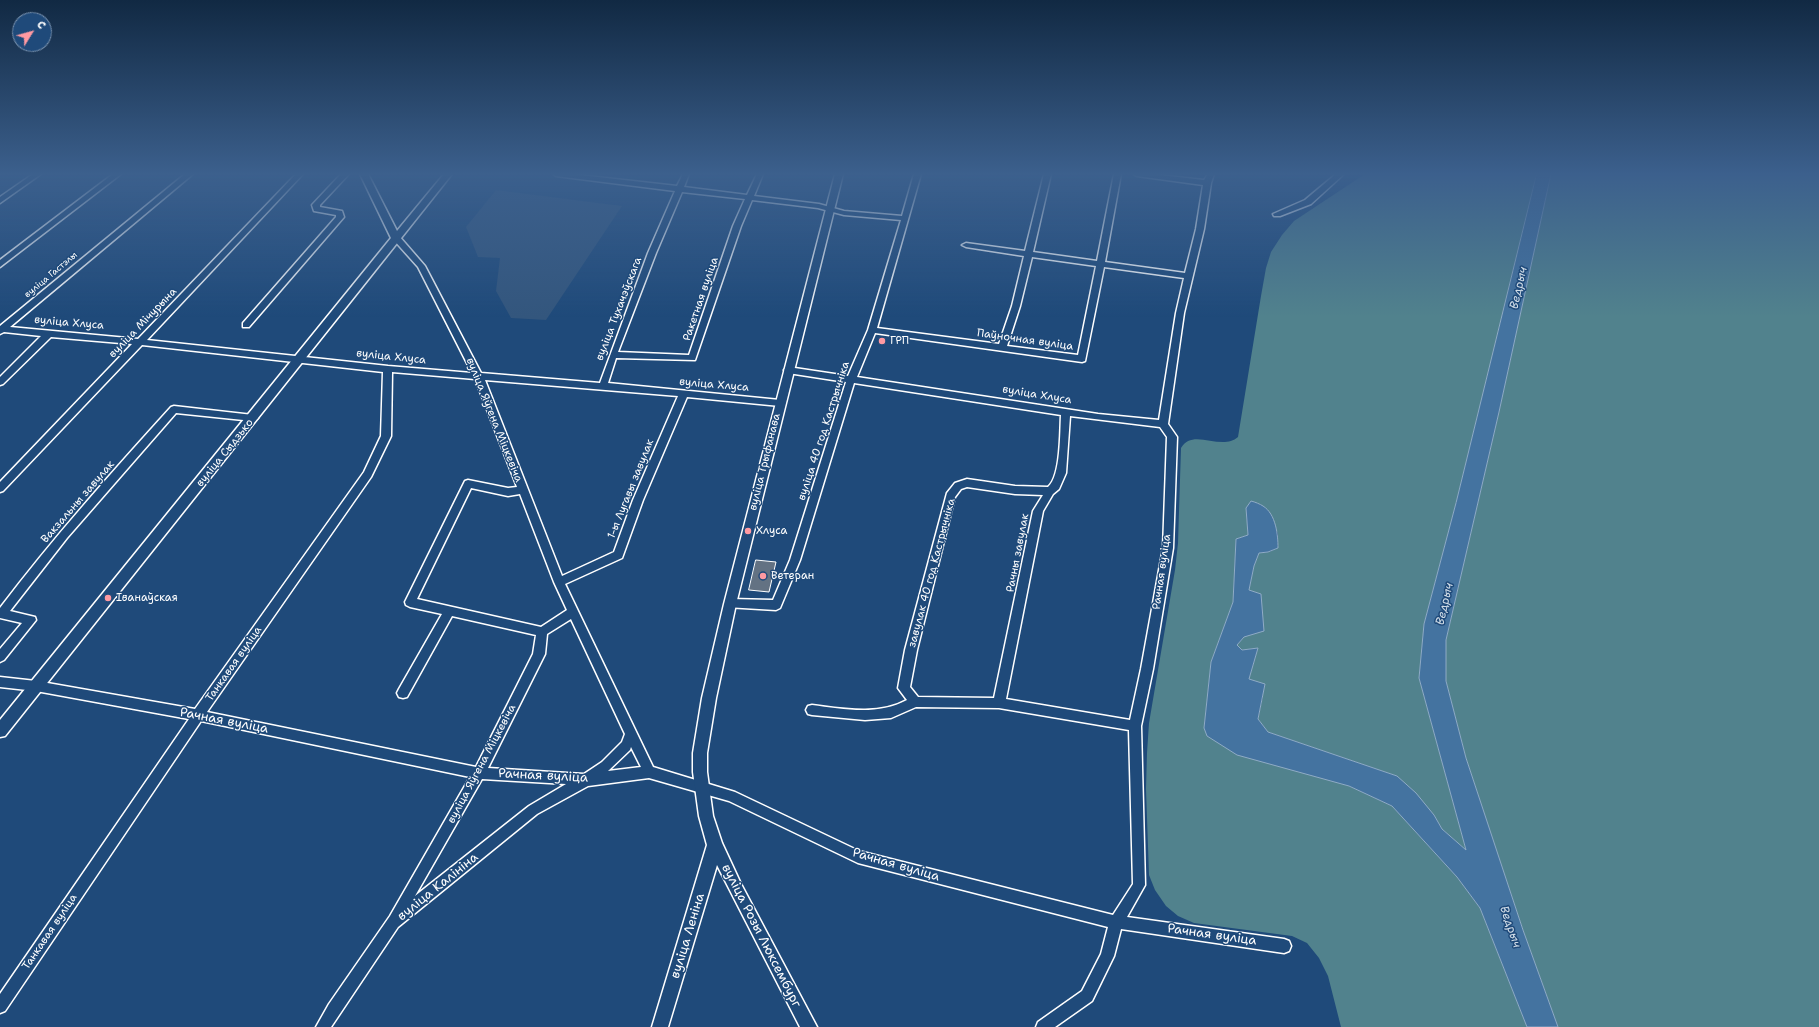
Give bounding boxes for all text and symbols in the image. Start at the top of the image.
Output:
north arrow [12,12,52,52]
text: С [33,18,49,32]
street label: вуліца Гастэлы [22,250,80,300]
street label: вуліца Тухачэўскага [593,255,645,363]
street label: Ракетная вуліца [680,255,722,343]
water label: Ведрыч [1507,265,1531,311]
street label: вуліца Мічурына [106,285,180,361]
street label: вуліца Хлуса [34,313,104,333]
street label: Паўночная вуліца [976,327,1074,353]
place label: ГРП [890,334,909,348]
marker: ГРП [877,336,887,346]
street label: вуліца Хлуса [355,347,427,367]
street label: вуліца Яўгена Міцкевіча [463,356,525,484]
street label: вуліца 40 год Кастрычніка [795,360,853,502]
street label: вуліца Хлуса [679,375,749,395]
street label: вуліца Хлуса [1001,383,1073,407]
street label: вуліца Трыфанава [747,412,783,512]
street label: вуліца Сыдзько [194,416,256,490]
street label: 1-ы Лугавы завулак [605,437,657,541]
street label: Вакзальны завулак [39,458,117,546]
street label: завулак 40 год Кастрычніка [906,497,958,649]
street label: Рачны завулак [1004,513,1032,593]
place label: Хлуса [756,524,787,538]
marker: Хлуса [743,526,753,536]
street label: Рачная вуліца [1150,533,1174,611]
place label: Ветеран [771,569,814,583]
marker: Ветеран [758,571,768,581]
water label: Ведрыч [1433,581,1457,627]
place label: Іванаўская [116,591,178,605]
marker: Іванаўская [103,593,113,603]
street label: Танкавая вуліца [203,624,265,704]
street label: вуліца Яўгена Міцкевіча [445,702,519,826]
street label: Рачная вуліца [178,705,270,737]
street label: Рачная вуліца [498,766,588,786]
street label: Рачная вуліца [851,845,941,885]
street label: вуліца Калініна [395,850,481,924]
street label: вуліца Розы Люксембург [718,862,804,1010]
street label: Танкавая вуліца [20,892,80,972]
street label: вуліца Леніна [668,892,708,980]
water label: Ведрыч [1496,904,1524,950]
street label: Рачная вуліца [1166,921,1258,949]

